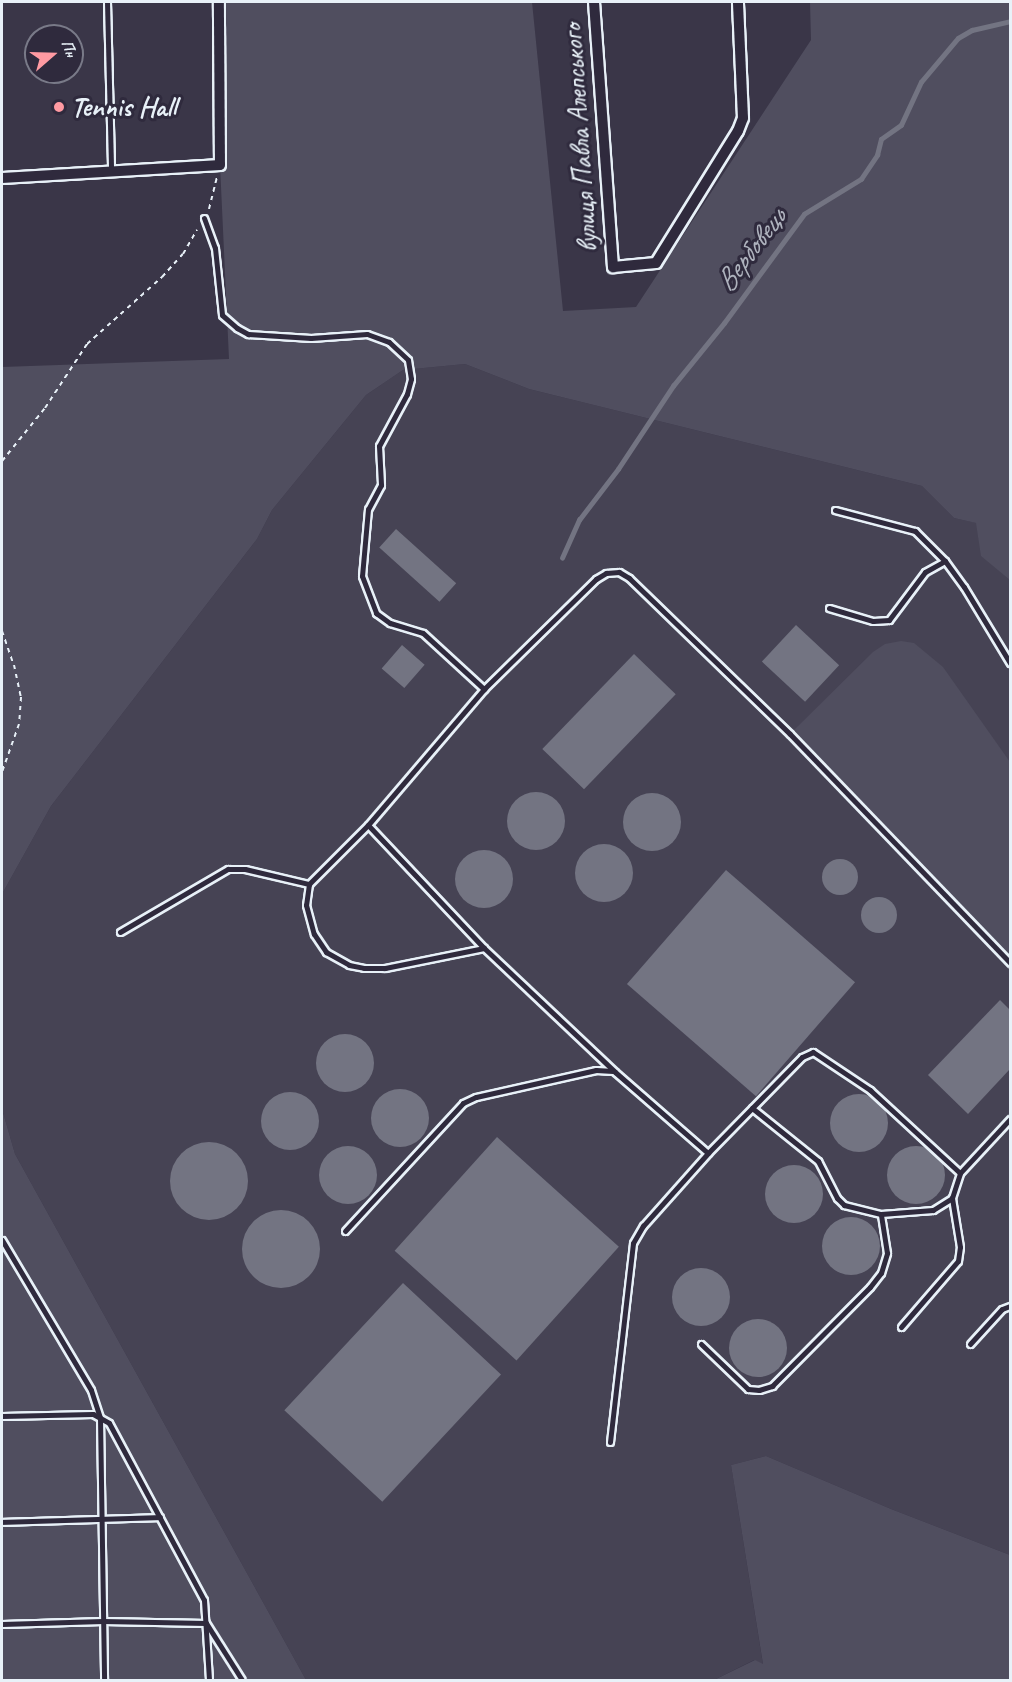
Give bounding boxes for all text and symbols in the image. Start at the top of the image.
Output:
street label: вулиця Павла Алепського [555,21,605,255]
north arrow [24,24,84,84]
text: Пн [57,37,81,60]
place label: Tennis Hall [71,90,177,124]
marker: Tennis Hall [52,100,66,114]
water label: Вербовець [707,201,793,299]

